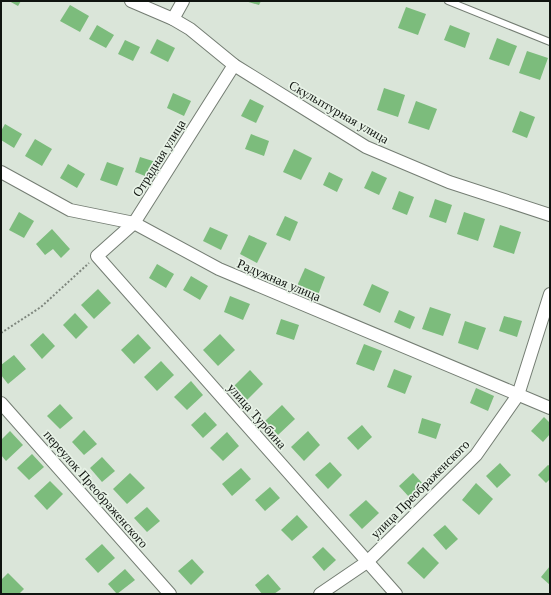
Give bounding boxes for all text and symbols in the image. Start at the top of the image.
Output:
street label: Скульптурная улица [286,77,392,147]
street label: Отрадная улица [129,116,189,199]
street label: Радужная улица [235,256,323,304]
street label: улица Турбина [224,380,290,452]
street label: переулок Преображенского [41,427,151,551]
street label: улица Преображенского [368,437,472,541]

